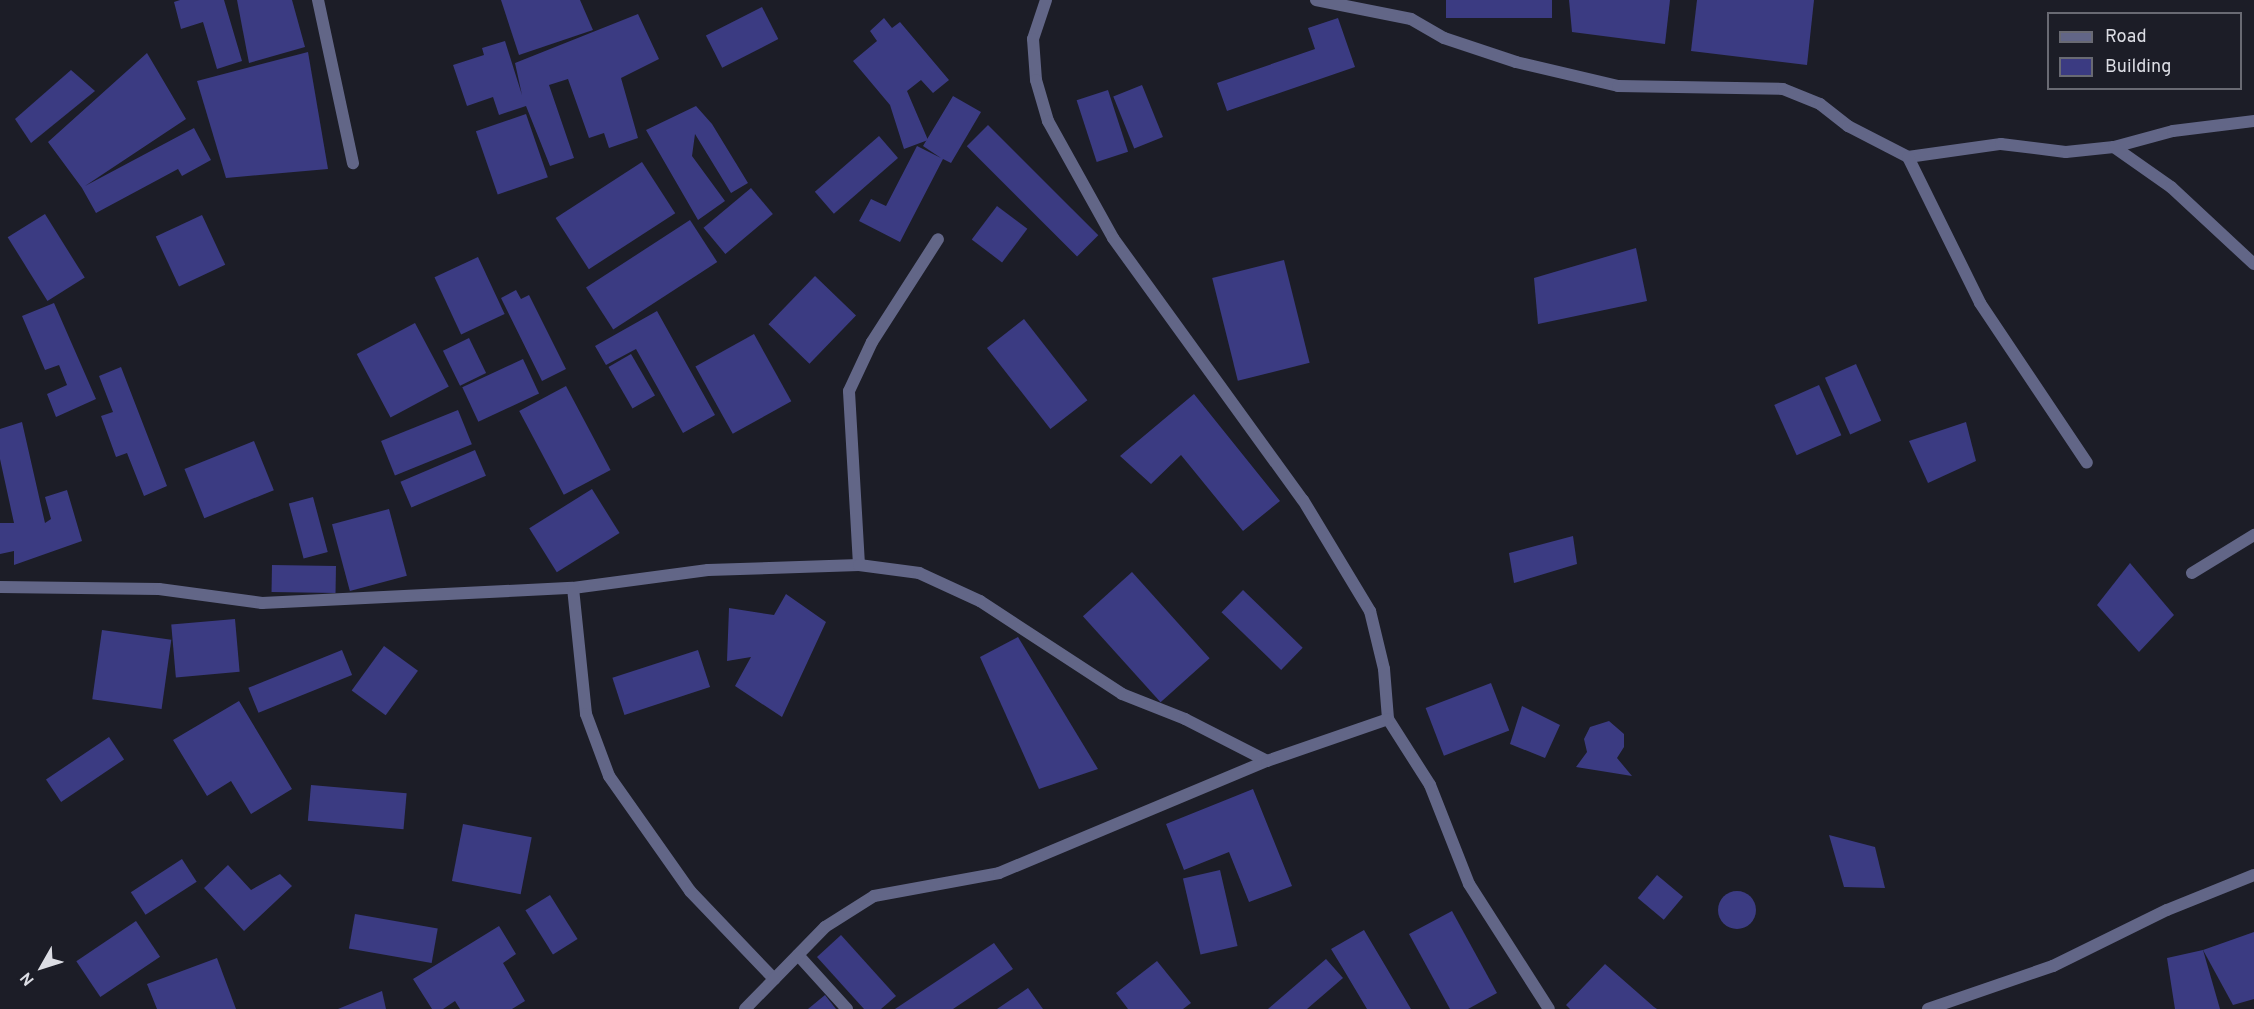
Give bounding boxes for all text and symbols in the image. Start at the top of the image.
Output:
legend [2047,12,2242,90]
text: Road [2105,26,2147,49]
text: Building [2105,56,2171,79]
north arrow [12,937,72,997]
text: N [17,968,39,989]

